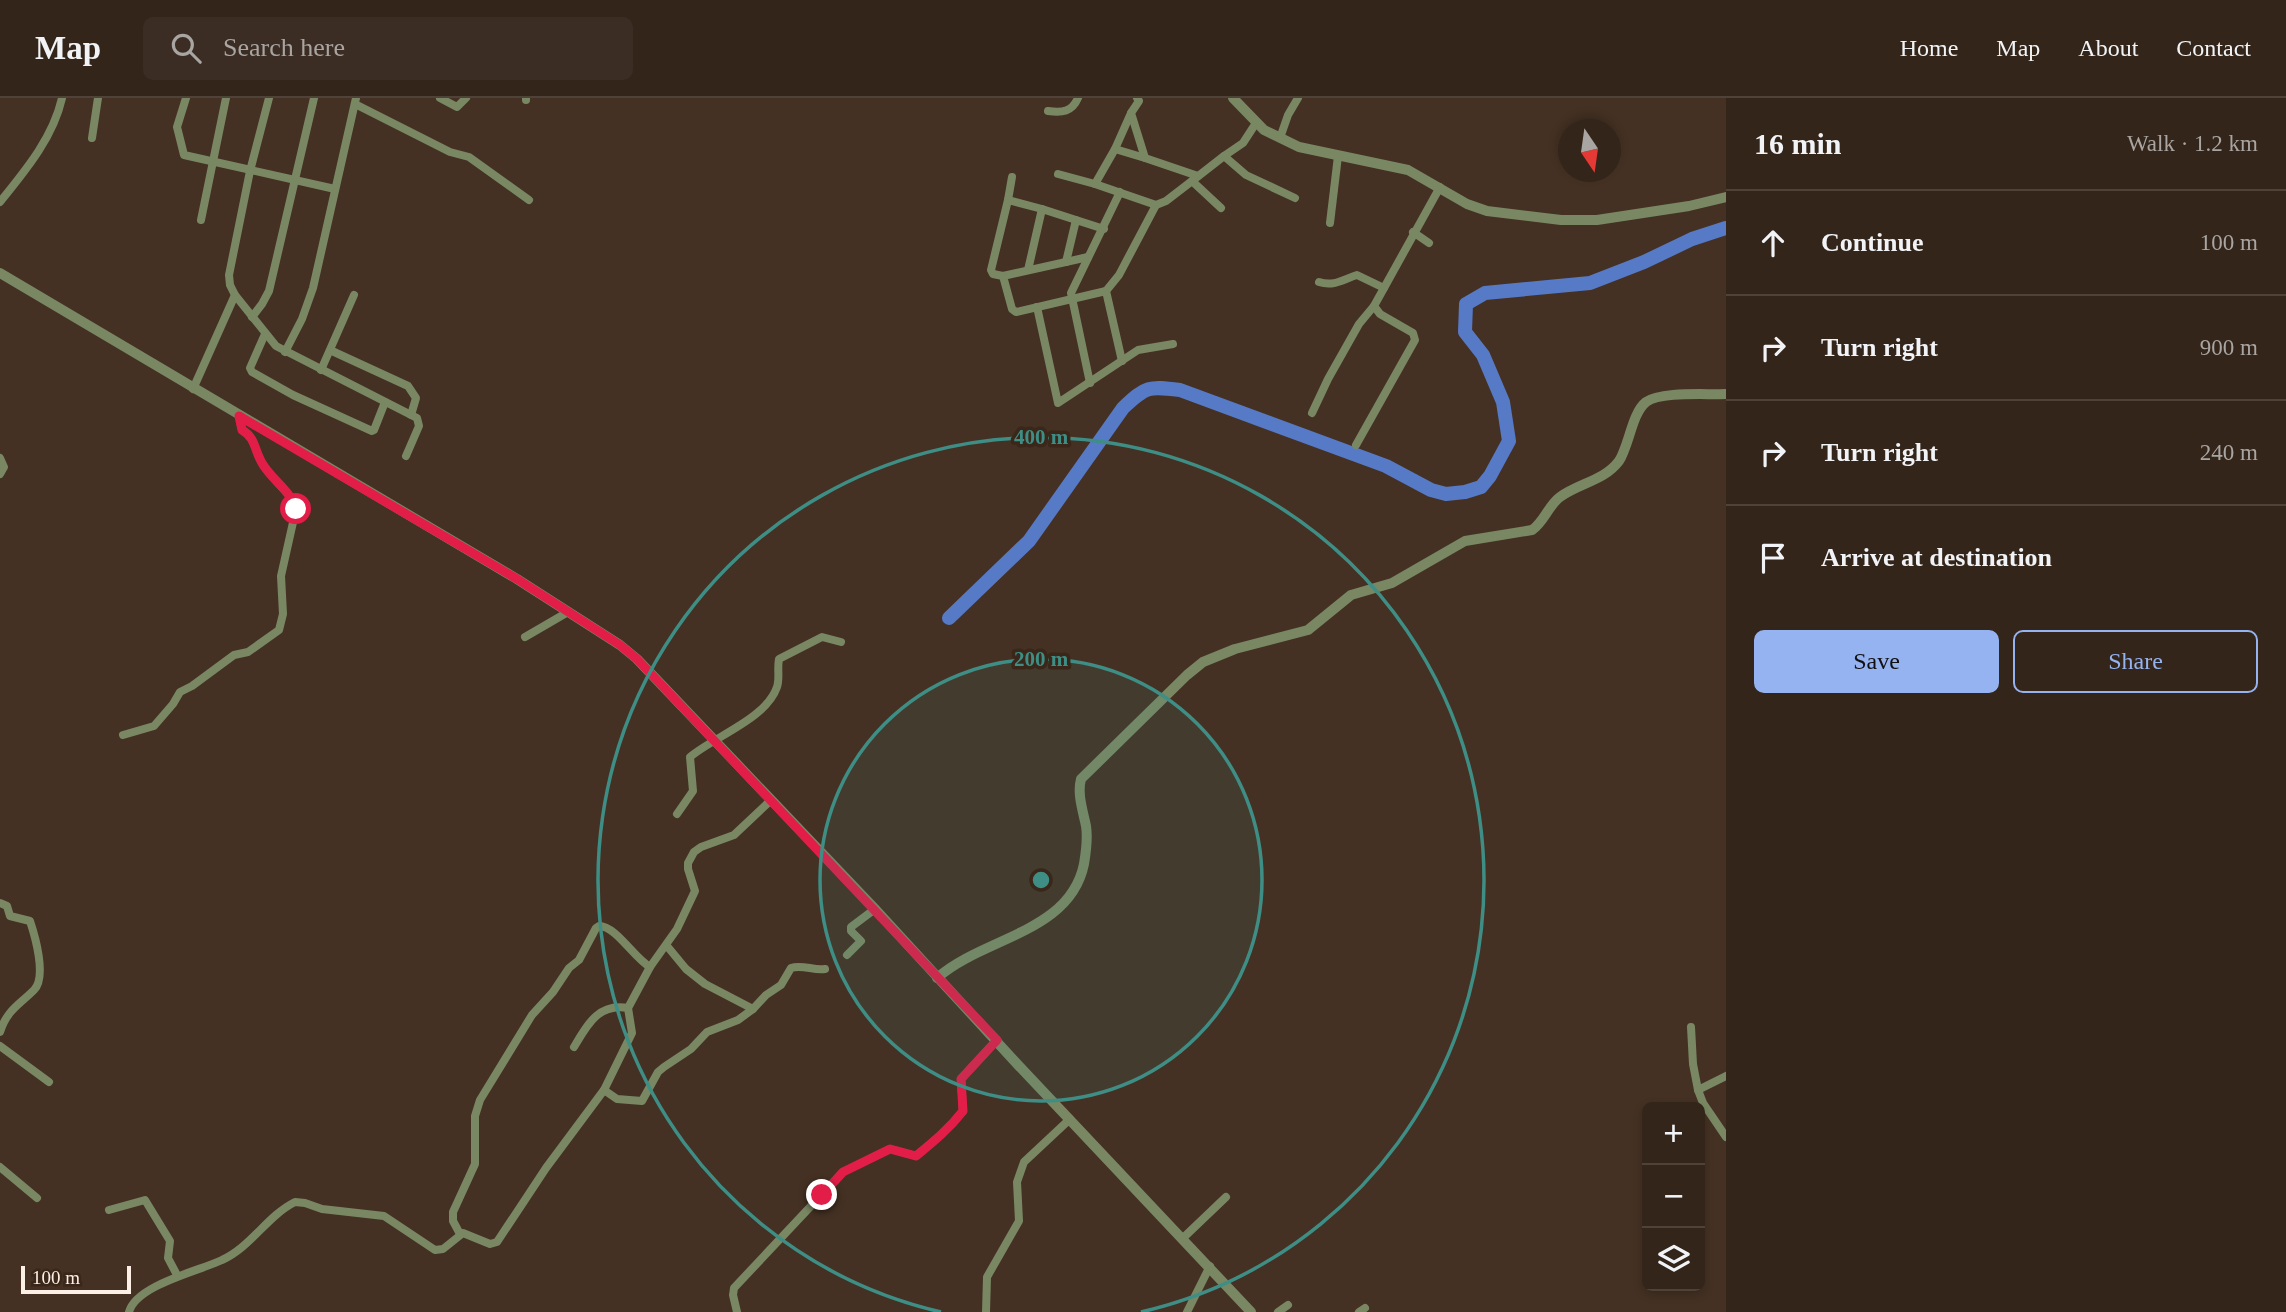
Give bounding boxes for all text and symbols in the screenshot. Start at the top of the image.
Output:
search box [143,17,633,80]
icon: search [167,29,205,67]
text: Map [35,30,101,66]
text: Search here [223,33,345,62]
text: Home [1900,35,1958,61]
text: Map [1996,35,2040,61]
text: About [2078,35,2138,61]
text: Contact [2176,35,2251,61]
north arrow [1558,119,1621,182]
text: 16 min [1754,127,1842,160]
text: Walk · 1.2 km [2127,131,2258,156]
icon: ahead [1754,224,1792,262]
text: Continue [1821,228,1924,257]
text: 100 m [2200,230,2258,255]
icon: right [1754,329,1792,367]
text: Turn right [1821,333,1938,362]
text: 900 m [2200,335,2258,360]
text: 400 m [1014,425,1069,449]
icon: right [1754,434,1792,472]
text: Turn right [1821,438,1938,467]
text: 240 m [2200,440,2258,465]
route start [280,493,311,524]
icon: arrive [1754,539,1792,577]
text: Arrive at destination [1821,543,2052,572]
button: Save [1754,630,1999,693]
button: Share [2013,630,2258,693]
text: 200 m [1014,647,1069,671]
centre of rings [1029,868,1053,892]
map controls [1642,1102,1705,1291]
button: + [1642,1102,1705,1165]
button: − [1642,1165,1705,1228]
route end [806,1179,837,1210]
button: layers [1642,1228,1705,1291]
scale bar [21,1263,131,1295]
text: 100 m [32,1267,80,1288]

